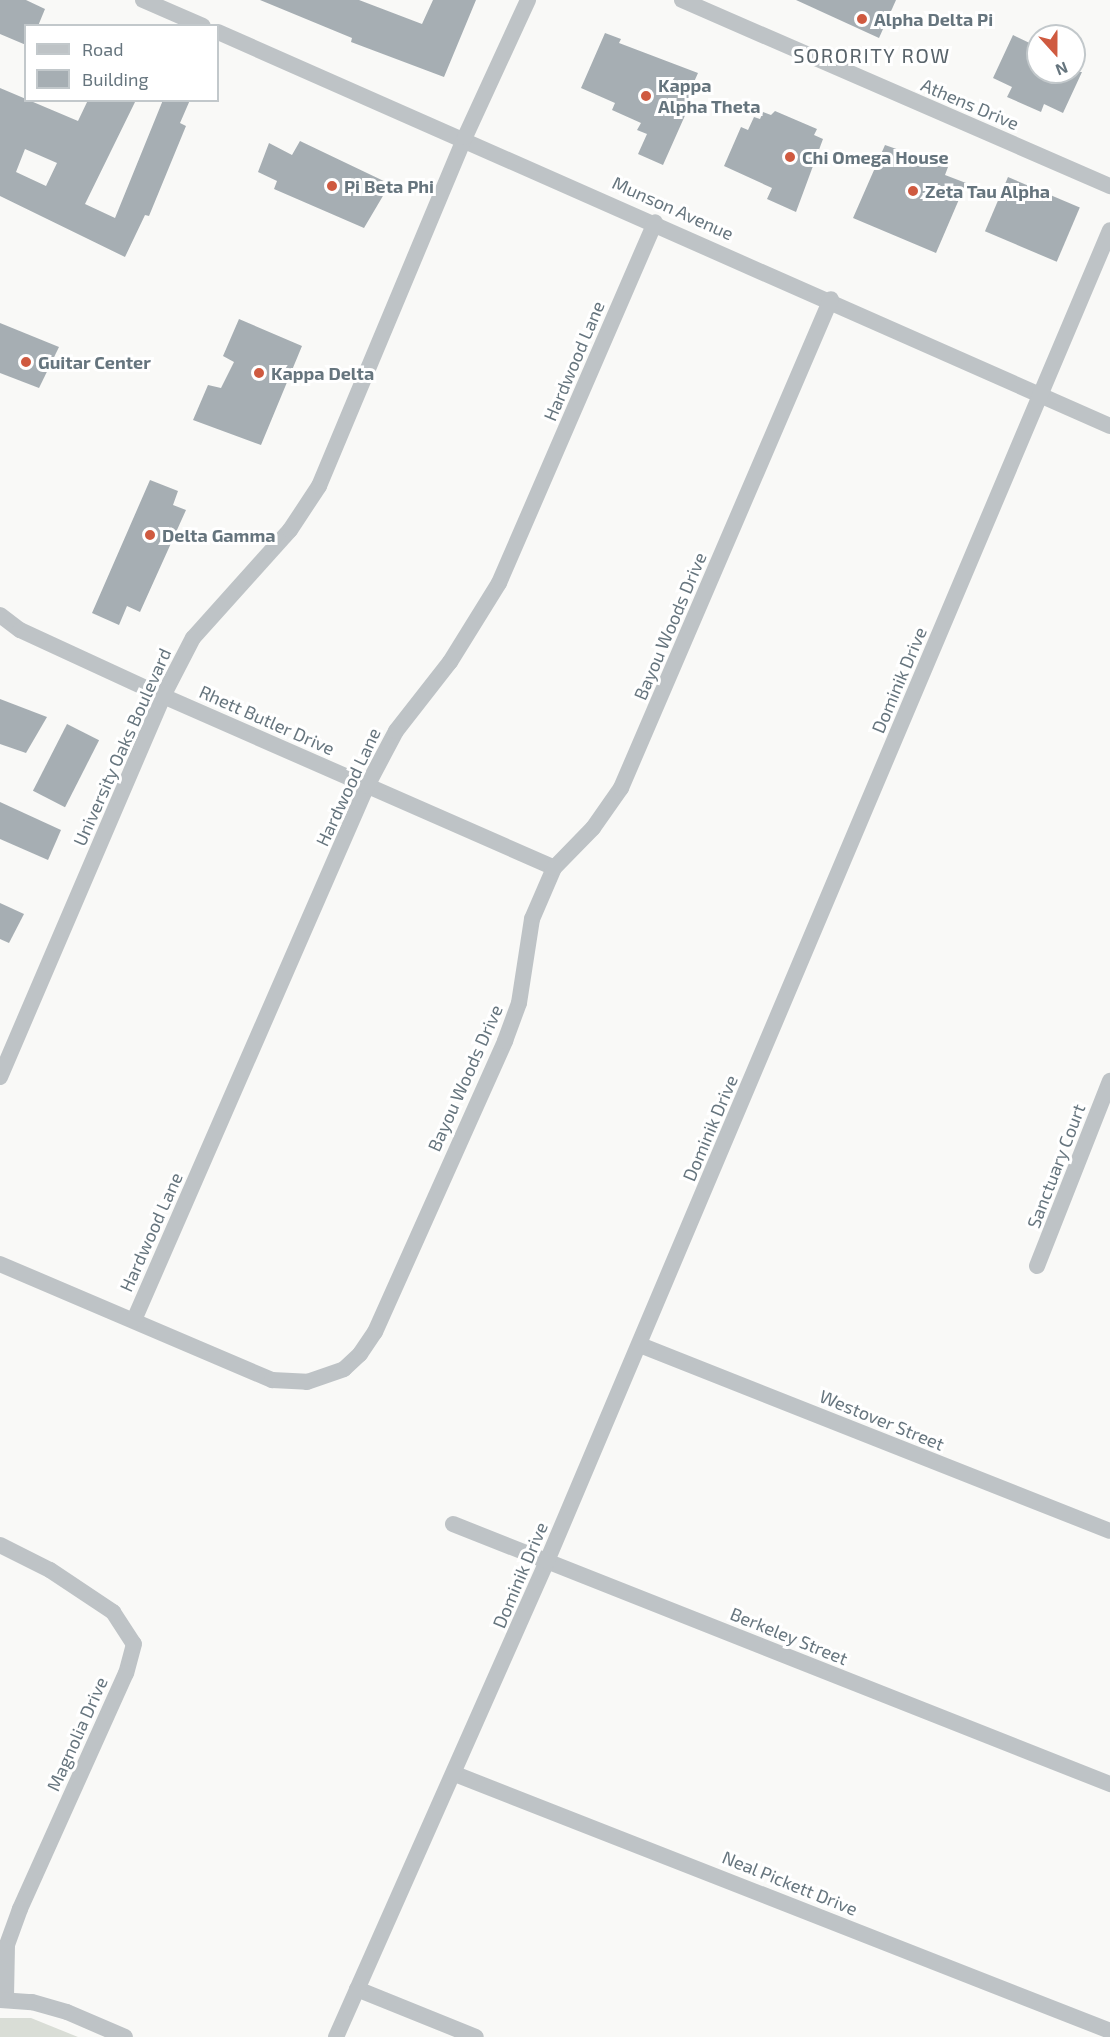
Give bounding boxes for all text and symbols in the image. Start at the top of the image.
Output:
place label: Alpha Delta Pi [874,8,993,30]
marker: Alpha Delta Pi [855,12,869,26]
legend [24,24,219,102]
north arrow [1026,24,1086,84]
text: Road [82,38,123,60]
district label: SORORITY ROW [793,43,951,67]
text: N [1053,58,1071,80]
text: Building [82,68,149,90]
street label: Athens Drive [918,74,1022,134]
place label: Kappa Alpha Theta [658,75,761,118]
marker: Kappa Alpha Theta [639,89,653,103]
place label: Chi Omega House [802,146,949,168]
marker: Chi Omega House [783,150,797,164]
street label: Munson Avenue [609,172,737,244]
place label: Pi Beta Phi [344,175,434,197]
marker: Pi Beta Phi [325,179,339,193]
place label: Zeta Tau Alpha [925,180,1051,202]
marker: Zeta Tau Alpha [906,184,920,198]
street label: Hardwood Lane [539,298,609,424]
place label: Guitar Center [38,351,151,373]
marker: Guitar Center [19,355,33,369]
place label: Kappa Delta [271,362,374,384]
marker: Kappa Delta [252,366,266,380]
place label: Delta Gamma [162,524,276,546]
marker: Delta Gamma [143,528,157,542]
street label: Bayou Woods Drive [629,549,711,703]
street label: Dominik Drive [867,624,931,736]
street label: University Oaks Boulevard [68,645,176,849]
street label: Rhett Butler Drive [196,680,338,760]
street label: Hardwood Lane [311,724,385,850]
street label: Bayou Woods Drive [423,1001,507,1155]
street label: Dominik Drive [678,1072,742,1184]
street label: Sanctuary Court [1022,1101,1090,1231]
street label: Hardwood Lane [115,1169,187,1295]
street label: Westover Street [816,1385,948,1455]
street label: Dominik Drive [488,1519,552,1631]
street label: Berkeley Street [727,1603,851,1669]
street label: Magnolia Drive [42,1674,112,1794]
street label: Neal Pickett Drive [719,1846,861,1920]

